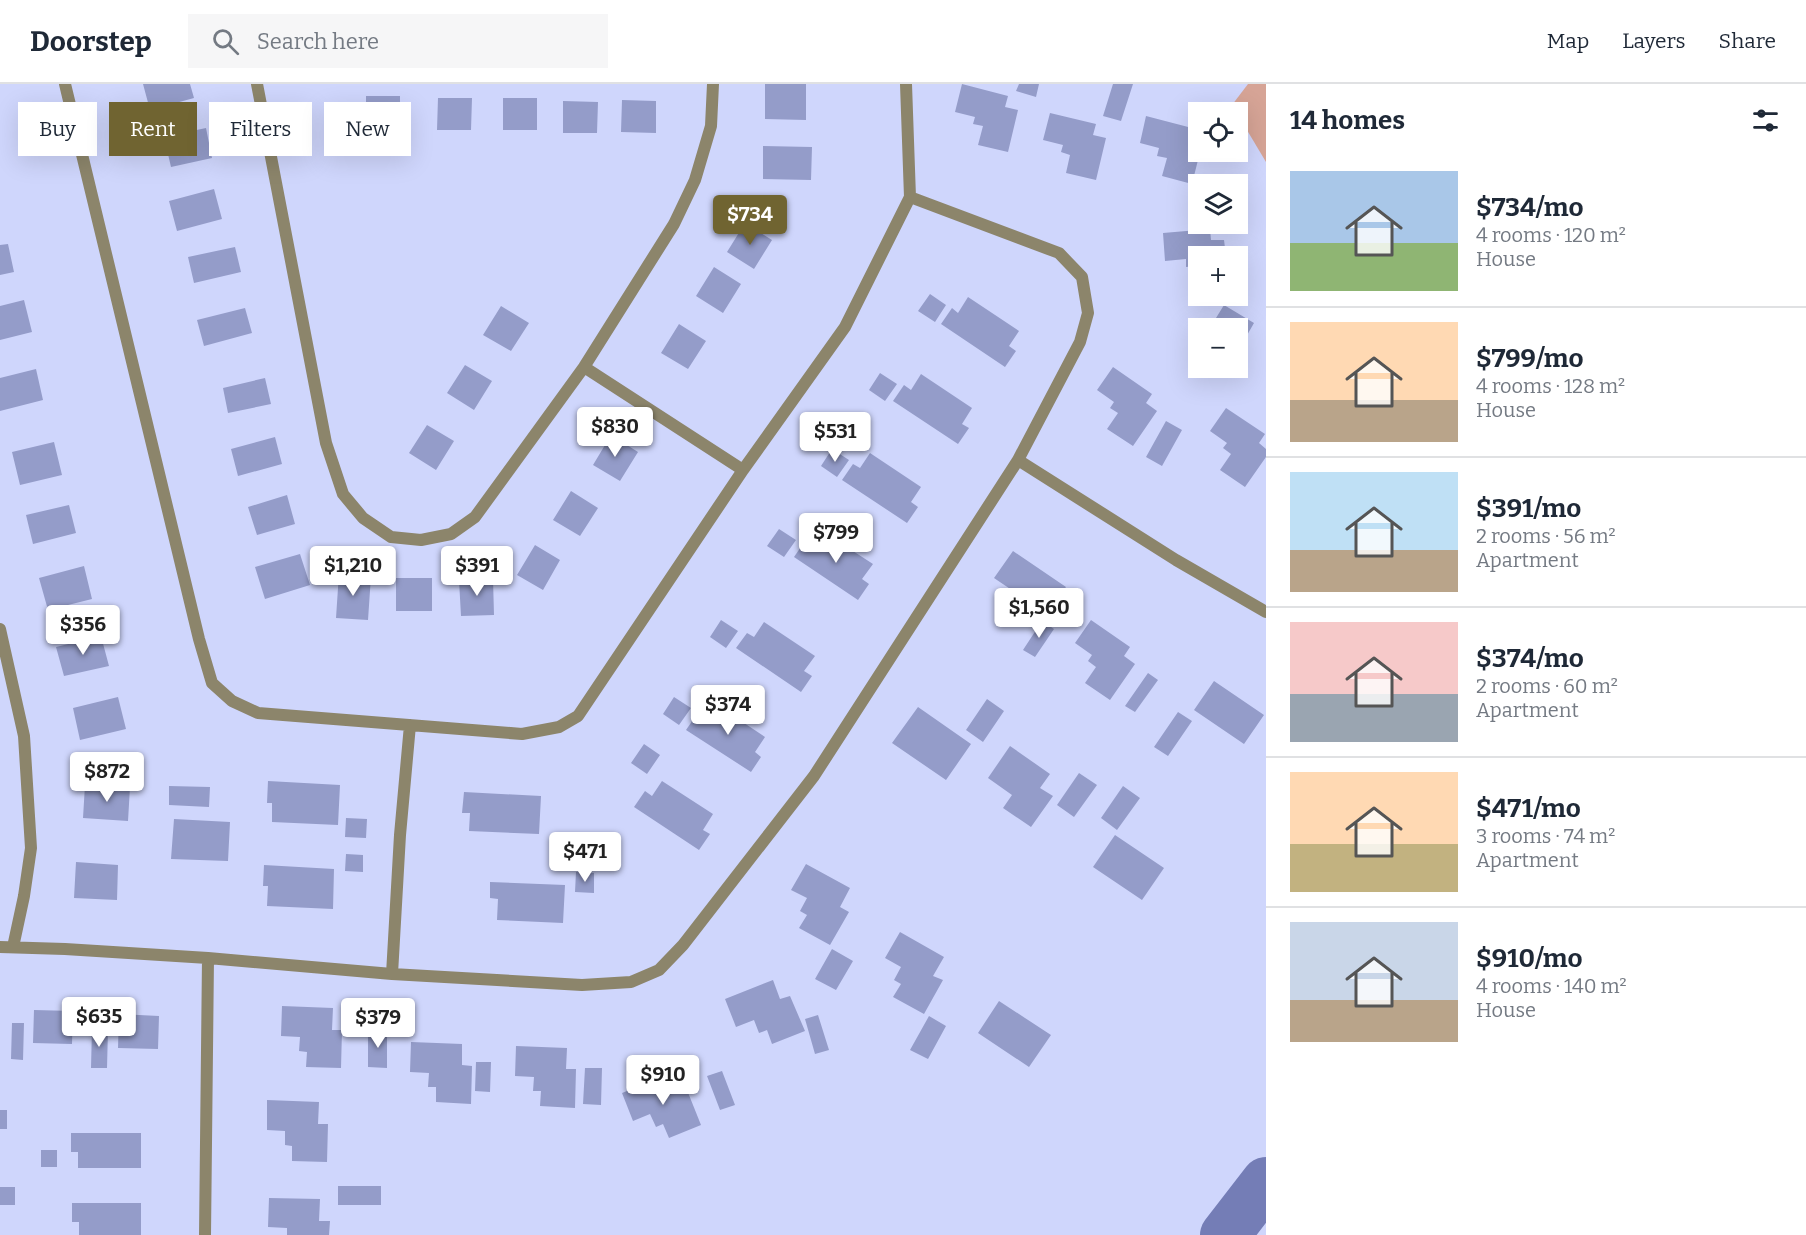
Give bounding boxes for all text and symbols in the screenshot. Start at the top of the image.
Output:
search box [188,14,608,68]
text: Doorstep [30,25,152,58]
icon: search [209,25,242,58]
text: Search here [257,28,379,55]
text: Map [1547,28,1589,54]
text: Layers [1622,28,1686,54]
text: Share [1719,28,1776,54]
chip: Buy [18,102,97,156]
chip: Rent [109,102,197,156]
chip: Filters [209,102,312,156]
chip: New [324,102,411,156]
map controls [1188,102,1248,378]
button: locate [1188,102,1248,162]
icon: filters [1749,104,1782,137]
text: 14 homes [1290,105,1405,136]
button: layers [1188,174,1248,234]
text: $734/mo [1476,192,1584,223]
pin: $734 [714,195,786,246]
icon: home [1338,195,1410,267]
text: $734 [727,202,773,226]
text: 4 rooms · 120 m² [1476,223,1626,247]
button: + [1188,246,1248,306]
text: House [1476,247,1536,271]
button: − [1188,318,1248,378]
text: $799/mo [1476,343,1584,374]
icon: home [1338,346,1410,418]
text: 4 rooms · 128 m² [1476,374,1625,398]
text: House [1476,398,1536,422]
pin: $830 [579,407,651,458]
pin: $531 [799,412,871,463]
text: $830 [591,414,639,438]
text: $531 [814,419,856,443]
text: $391/mo [1476,493,1581,524]
icon: home [1338,496,1410,568]
pin: $799 [800,513,872,564]
text: $799 [813,520,859,544]
text: 2 rooms · 56 m² [1476,524,1616,548]
pin: $1,210 [304,546,402,597]
pin: $391 [441,546,513,597]
text: Apartment [1476,548,1579,572]
text: $1,210 [324,553,382,577]
text: $391 [455,553,499,577]
pin: $1,560 [990,588,1088,639]
text: $1,560 [1008,595,1070,619]
pin: $356 [47,605,119,656]
text: $356 [60,612,106,636]
text: $374/mo [1476,643,1584,674]
icon: home [1338,646,1410,718]
text: 2 rooms · 60 m² [1476,674,1618,698]
pin: $374 [692,685,764,736]
text: $374 [705,692,751,716]
text: Apartment [1476,698,1579,722]
pin: $872 [71,752,143,803]
text: $872 [84,759,130,783]
text: $471/mo [1476,793,1581,824]
icon: home [1338,796,1410,868]
text: 3 rooms · 74 m² [1476,824,1615,848]
pin: $471 [549,832,621,883]
text: $471 [563,839,607,863]
text: Apartment [1476,848,1579,872]
text: $910/mo [1476,943,1583,974]
icon: home [1338,946,1410,1018]
text: 4 rooms · 140 m² [1476,974,1627,998]
pin: $635 [63,997,135,1048]
pin: $379 [342,998,414,1049]
text: House [1476,998,1536,1022]
text: $635 [76,1004,122,1028]
text: $379 [355,1005,401,1029]
pin: $910 [627,1055,699,1106]
text: $910 [640,1062,686,1086]

